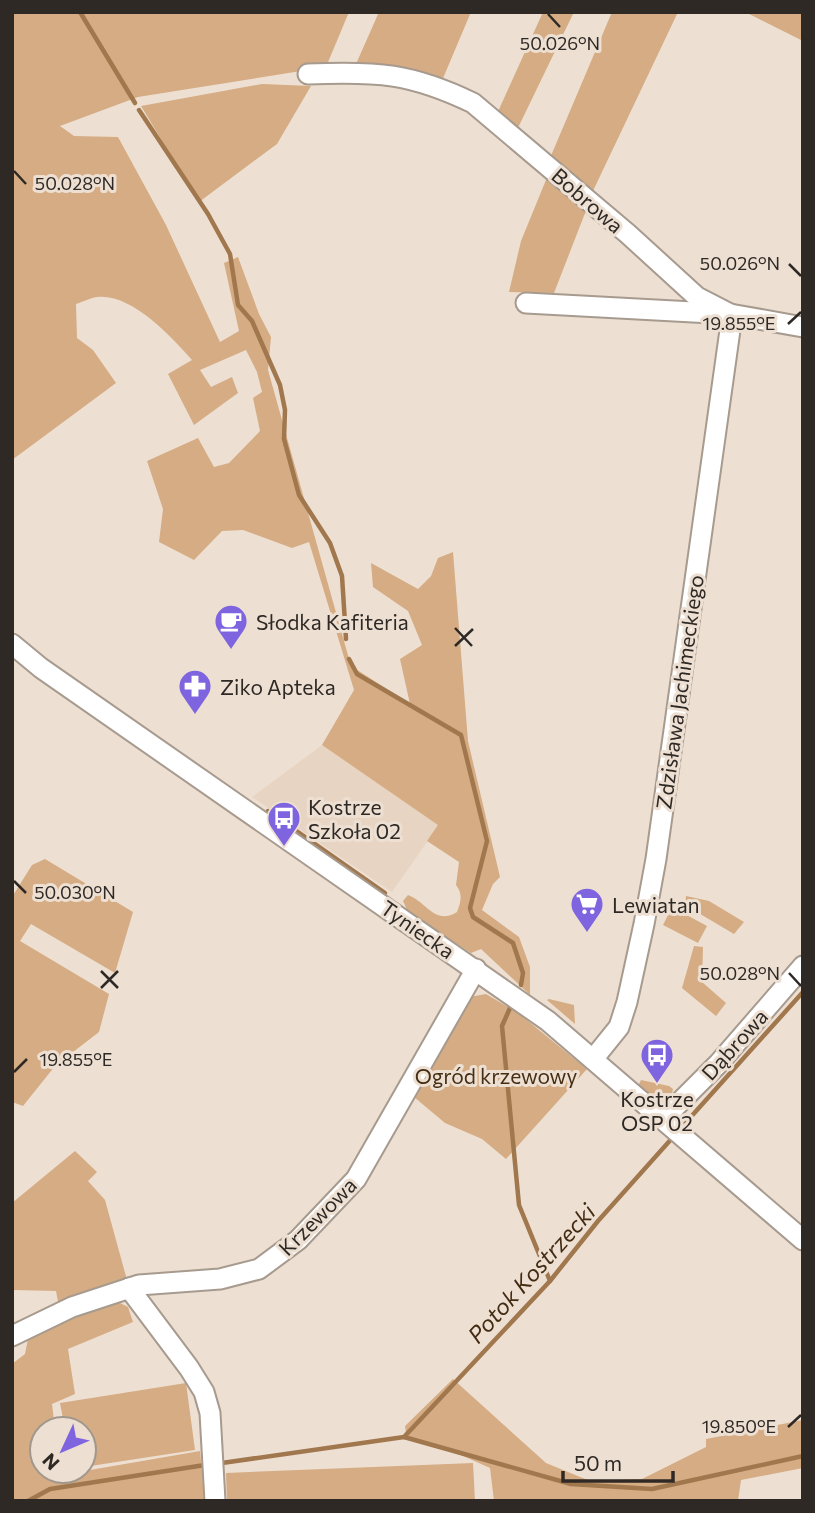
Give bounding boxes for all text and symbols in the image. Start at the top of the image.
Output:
text: 50.026°N [520,32,600,54]
street label: Bobrowa [547,162,629,238]
text: 50.028°N [35,172,115,194]
text: 50.026°N [700,252,780,274]
text: 19.855°E [702,312,776,334]
street label: Zdzisława Jachimeckiego [650,573,708,811]
cafe icon: Słodka Kafiteria [212,602,250,651]
place label: Słodka Kafiteria [256,609,409,634]
pharmacy icon: Ziko Apteka [176,667,214,716]
place label: Ziko Apteka [220,674,336,699]
place label: Kostrze Szkoła 02 [308,794,401,843]
bus stop icon: Kostrze Szkoła 02 [265,799,303,848]
text: 50.030°N [34,881,116,903]
supermarket icon: Lewiatan [568,885,606,934]
place label: Lewiatan [612,892,700,917]
street label: Tyniecka [376,895,460,963]
text: 50.028°N [700,962,780,984]
street label: Dąbrowa [696,1003,772,1085]
bus stop icon: Kostrze OSP 02 [638,1036,676,1085]
text: 19.855°E [39,1048,113,1070]
park label: Ogród krzewowy [415,1063,577,1088]
place label: Kostrze OSP 02 [620,1086,694,1135]
street label: Krzewowa [273,1172,361,1260]
water label: Potok Kostrzecki [461,1197,601,1348]
north arrow [28,1415,98,1485]
text: 19.850°E [702,1415,776,1437]
scale bar [563,1440,673,1484]
text: N [37,1449,64,1475]
text: 50 m [574,1450,622,1475]

